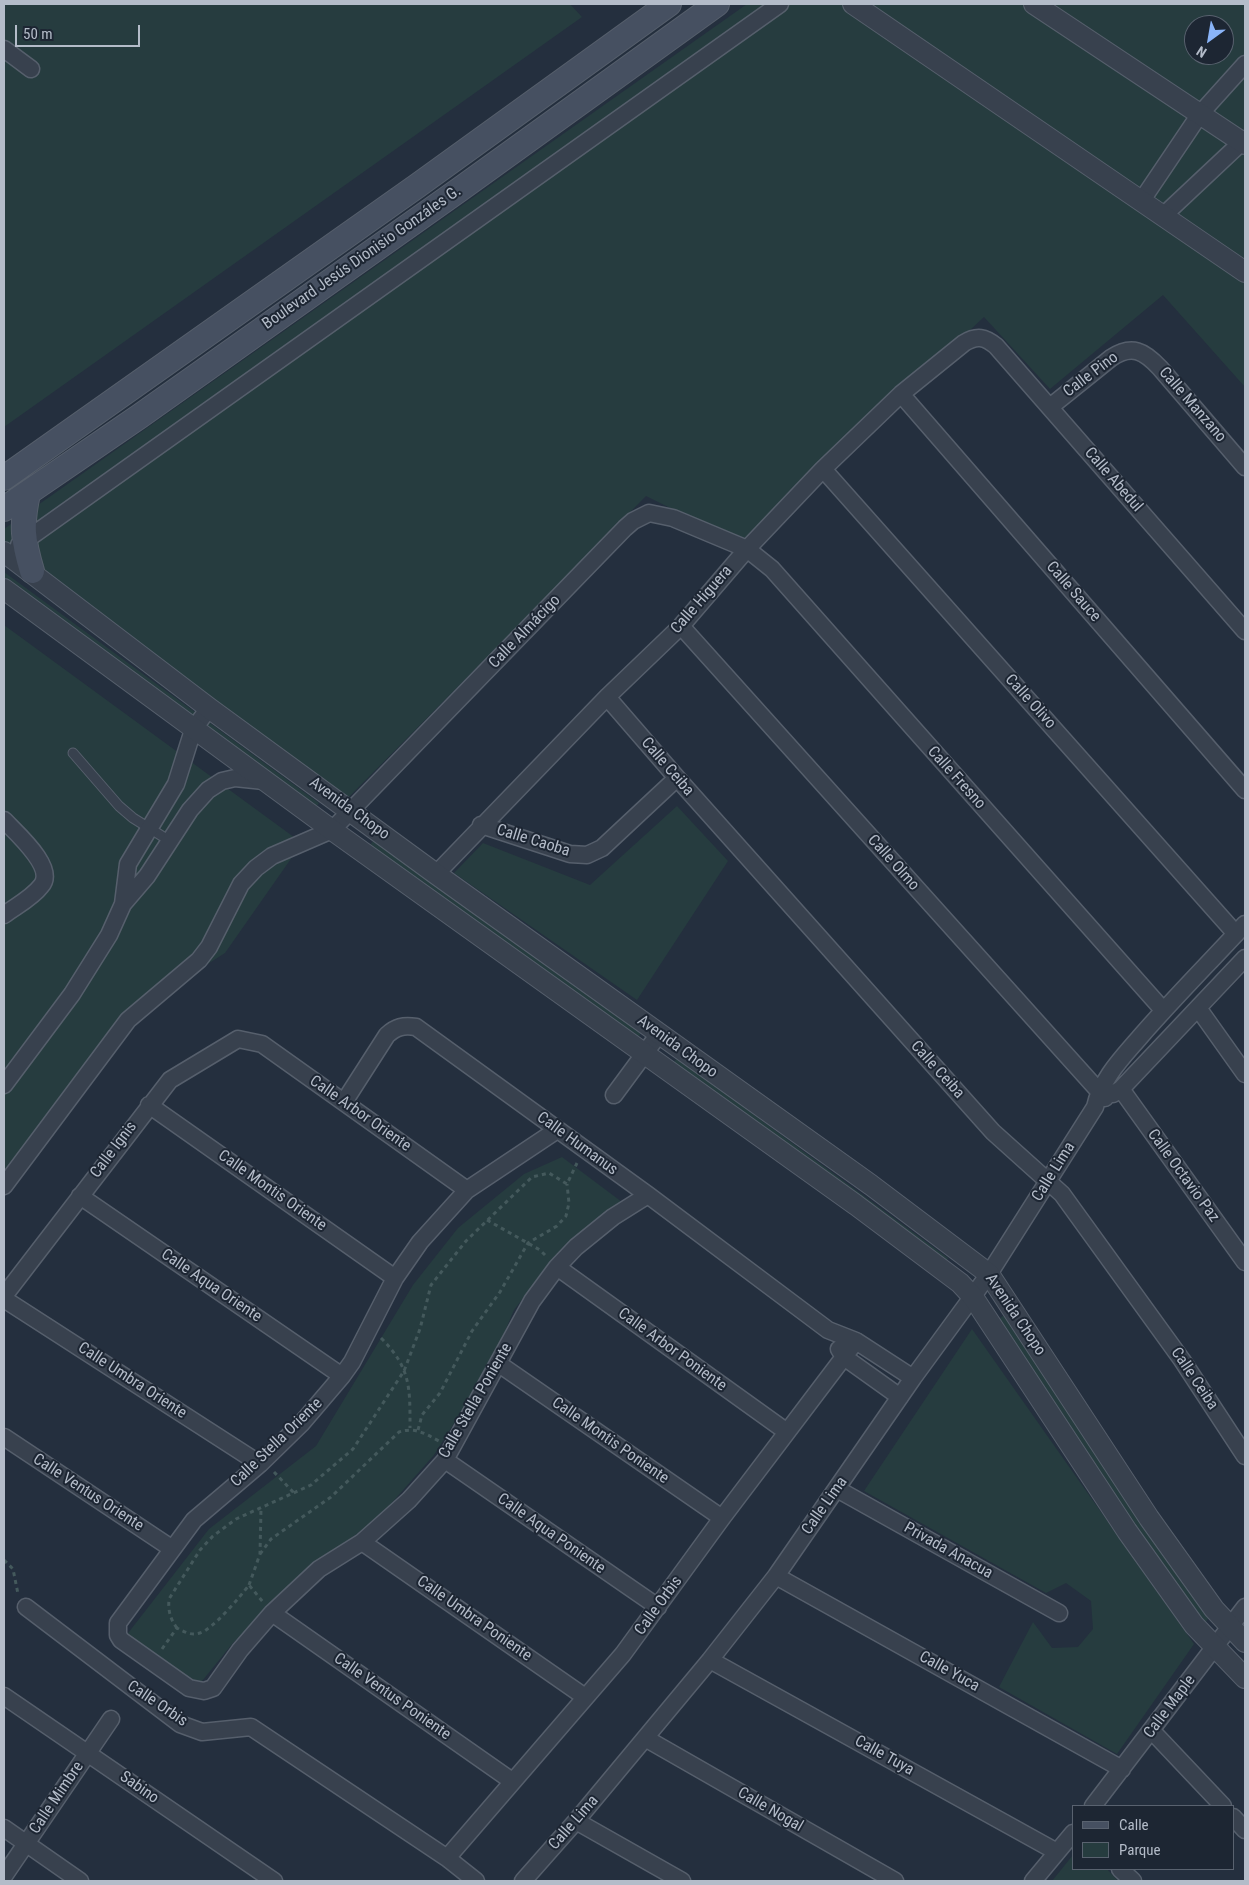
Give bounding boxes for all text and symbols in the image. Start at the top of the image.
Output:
scale bar [18,15,142,47]
north arrow [1184,15,1234,65]
text: 50 m [23,25,53,43]
text: N [1194,43,1209,61]
street label: Boulevard Jesús Dionisio Gonzáles G. [259,182,465,334]
street label: Calle Pino [1060,348,1122,402]
street label: Calle Manzano [1154,364,1230,446]
street label: Calle Abedul [1080,444,1146,516]
street label: Calle Sauce [1042,558,1104,626]
street label: Calle Higuera [667,562,737,638]
street label: Calle Almácigo [485,591,565,673]
street label: Calle Olivo [1000,671,1060,733]
street label: Calle Ceiba [636,734,698,800]
street label: Calle Fresno [923,743,989,813]
street label: Avenida Chopo [305,773,393,845]
street label: Calle Caoba [494,821,572,861]
street label: Calle Olmo [863,831,923,895]
street label: Avenida Chopo [633,1011,721,1083]
street label: Calle Ceiba [906,1037,968,1103]
street label: Calle Arbor Oriente [306,1072,414,1156]
street label: Calle Humanus [533,1108,621,1180]
street label: Calle Ignis [87,1118,141,1182]
street label: Calle Octavio Paz [1143,1126,1223,1226]
street label: Calle Lima [1028,1139,1080,1205]
street label: Calle Montis Oriente [214,1146,330,1236]
street label: Calle Aqua Oriente [157,1245,265,1327]
street label: Avenida Chopo [981,1270,1049,1360]
street label: Calle Arbor Poniente [614,1304,730,1396]
street label: Calle Umbra Oriente [74,1339,190,1423]
street label: Calle Stella Poniente [435,1340,517,1462]
street label: Calle Ceiba [1166,1344,1222,1414]
street label: Calle Stella Oriente [227,1394,327,1492]
street label: Calle Montis Poniente [548,1394,672,1488]
street label: Calle Ventus Oriente [29,1450,147,1536]
street label: Calle Lima [798,1473,852,1539]
street label: Calle Aqua Poniente [493,1490,609,1578]
street label: Privada Anacua [900,1519,996,1583]
street label: Calle Umbra Poniente [413,1572,535,1666]
street label: Calle Orbis [631,1573,687,1639]
street label: Calle Yuca [915,1648,983,1696]
street label: Calle Ventus Poniente [330,1649,454,1745]
street label: Calle Maple [1140,1672,1200,1742]
street label: Calle Orbis [123,1677,191,1731]
street label: Calle Tuya [851,1732,917,1780]
street label: Calle Mimbre [26,1758,88,1838]
street label: Sabino [116,1768,162,1808]
street label: Calle Nogal [734,1784,806,1836]
street label: Calle Lima [545,1792,603,1854]
legend [1072,1805,1234,1870]
text: Calle [1119,1816,1149,1834]
text: Parque [1119,1841,1161,1859]

